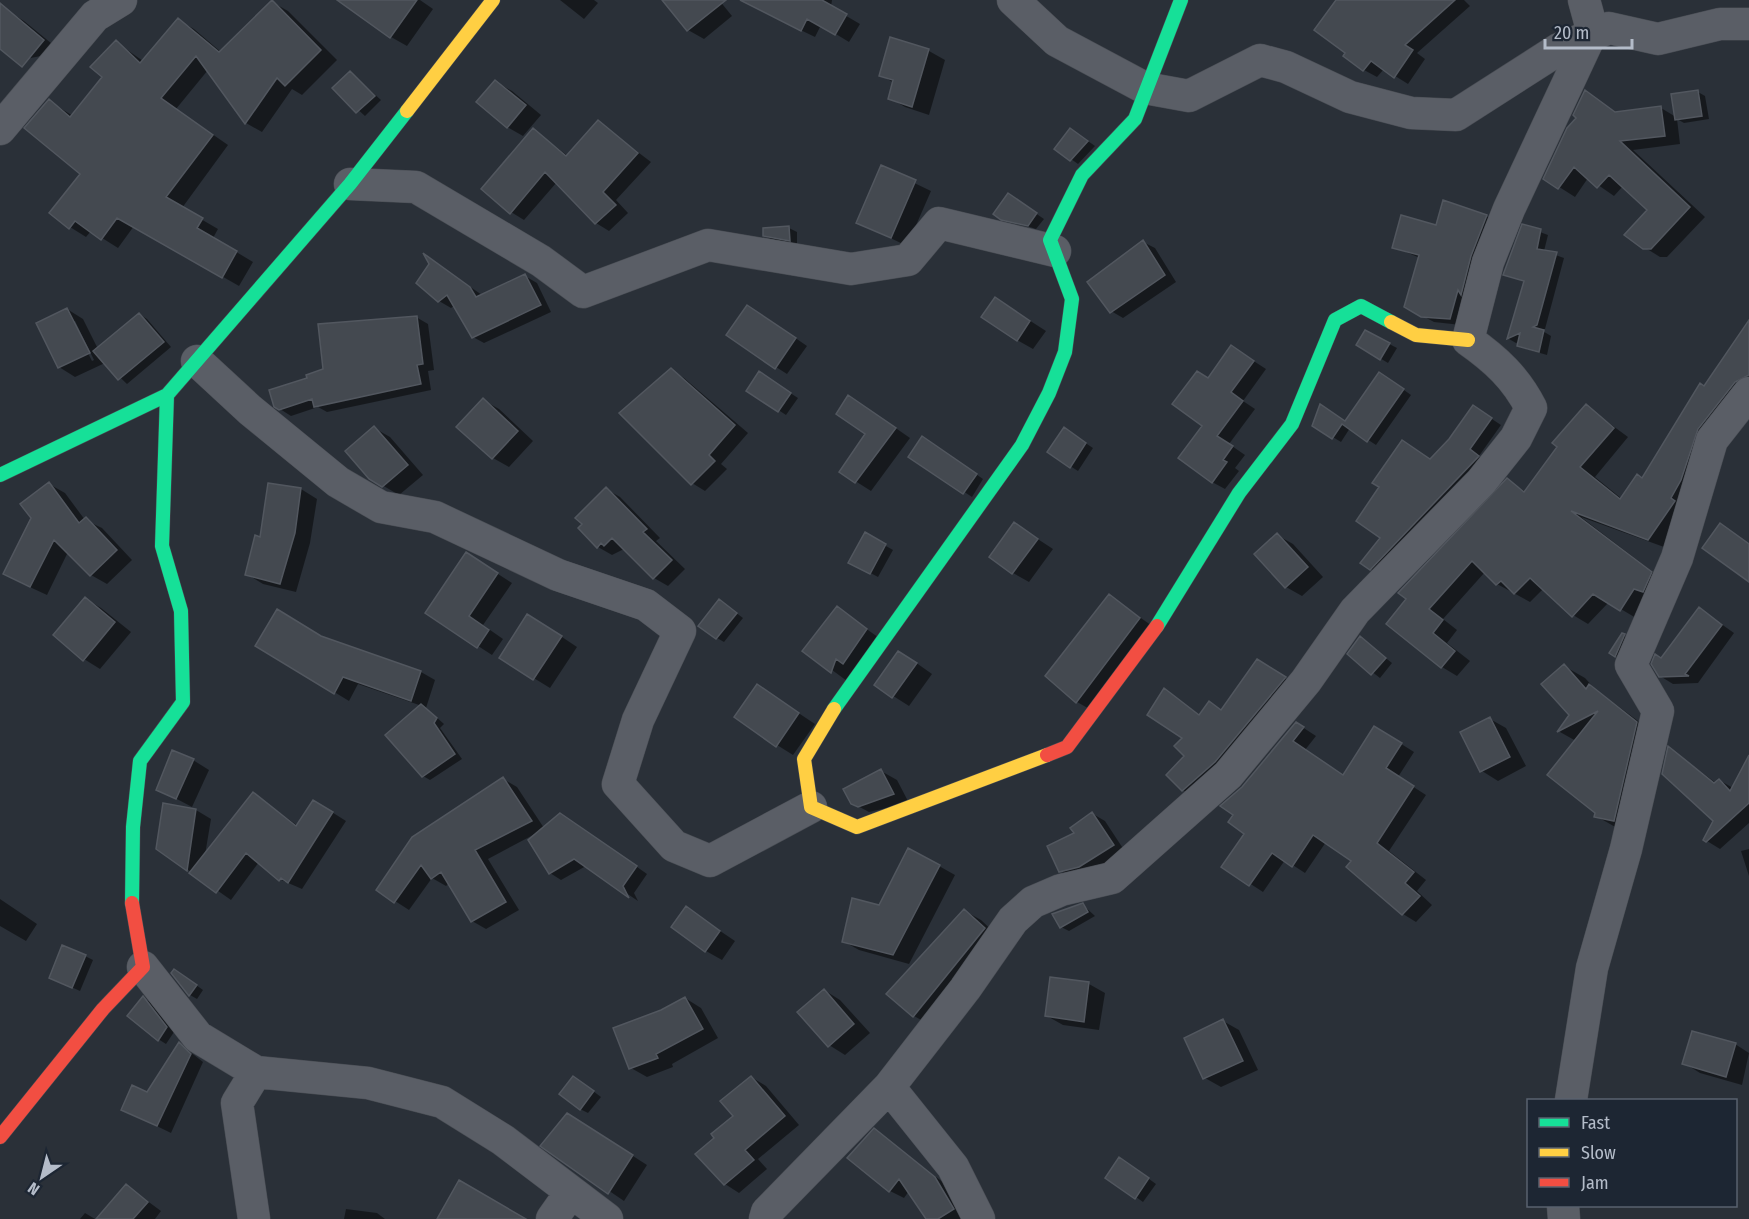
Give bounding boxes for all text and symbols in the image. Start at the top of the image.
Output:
scale bar [1545,12,1632,50]
text: 20 m [1554,22,1589,44]
legend [1527,1099,1737,1207]
text: Fast [1581,1112,1610,1134]
text: Slow [1581,1142,1616,1164]
north arrow [12,1147,72,1207]
text: Jam [1581,1172,1609,1194]
text: N [24,1178,43,1199]

